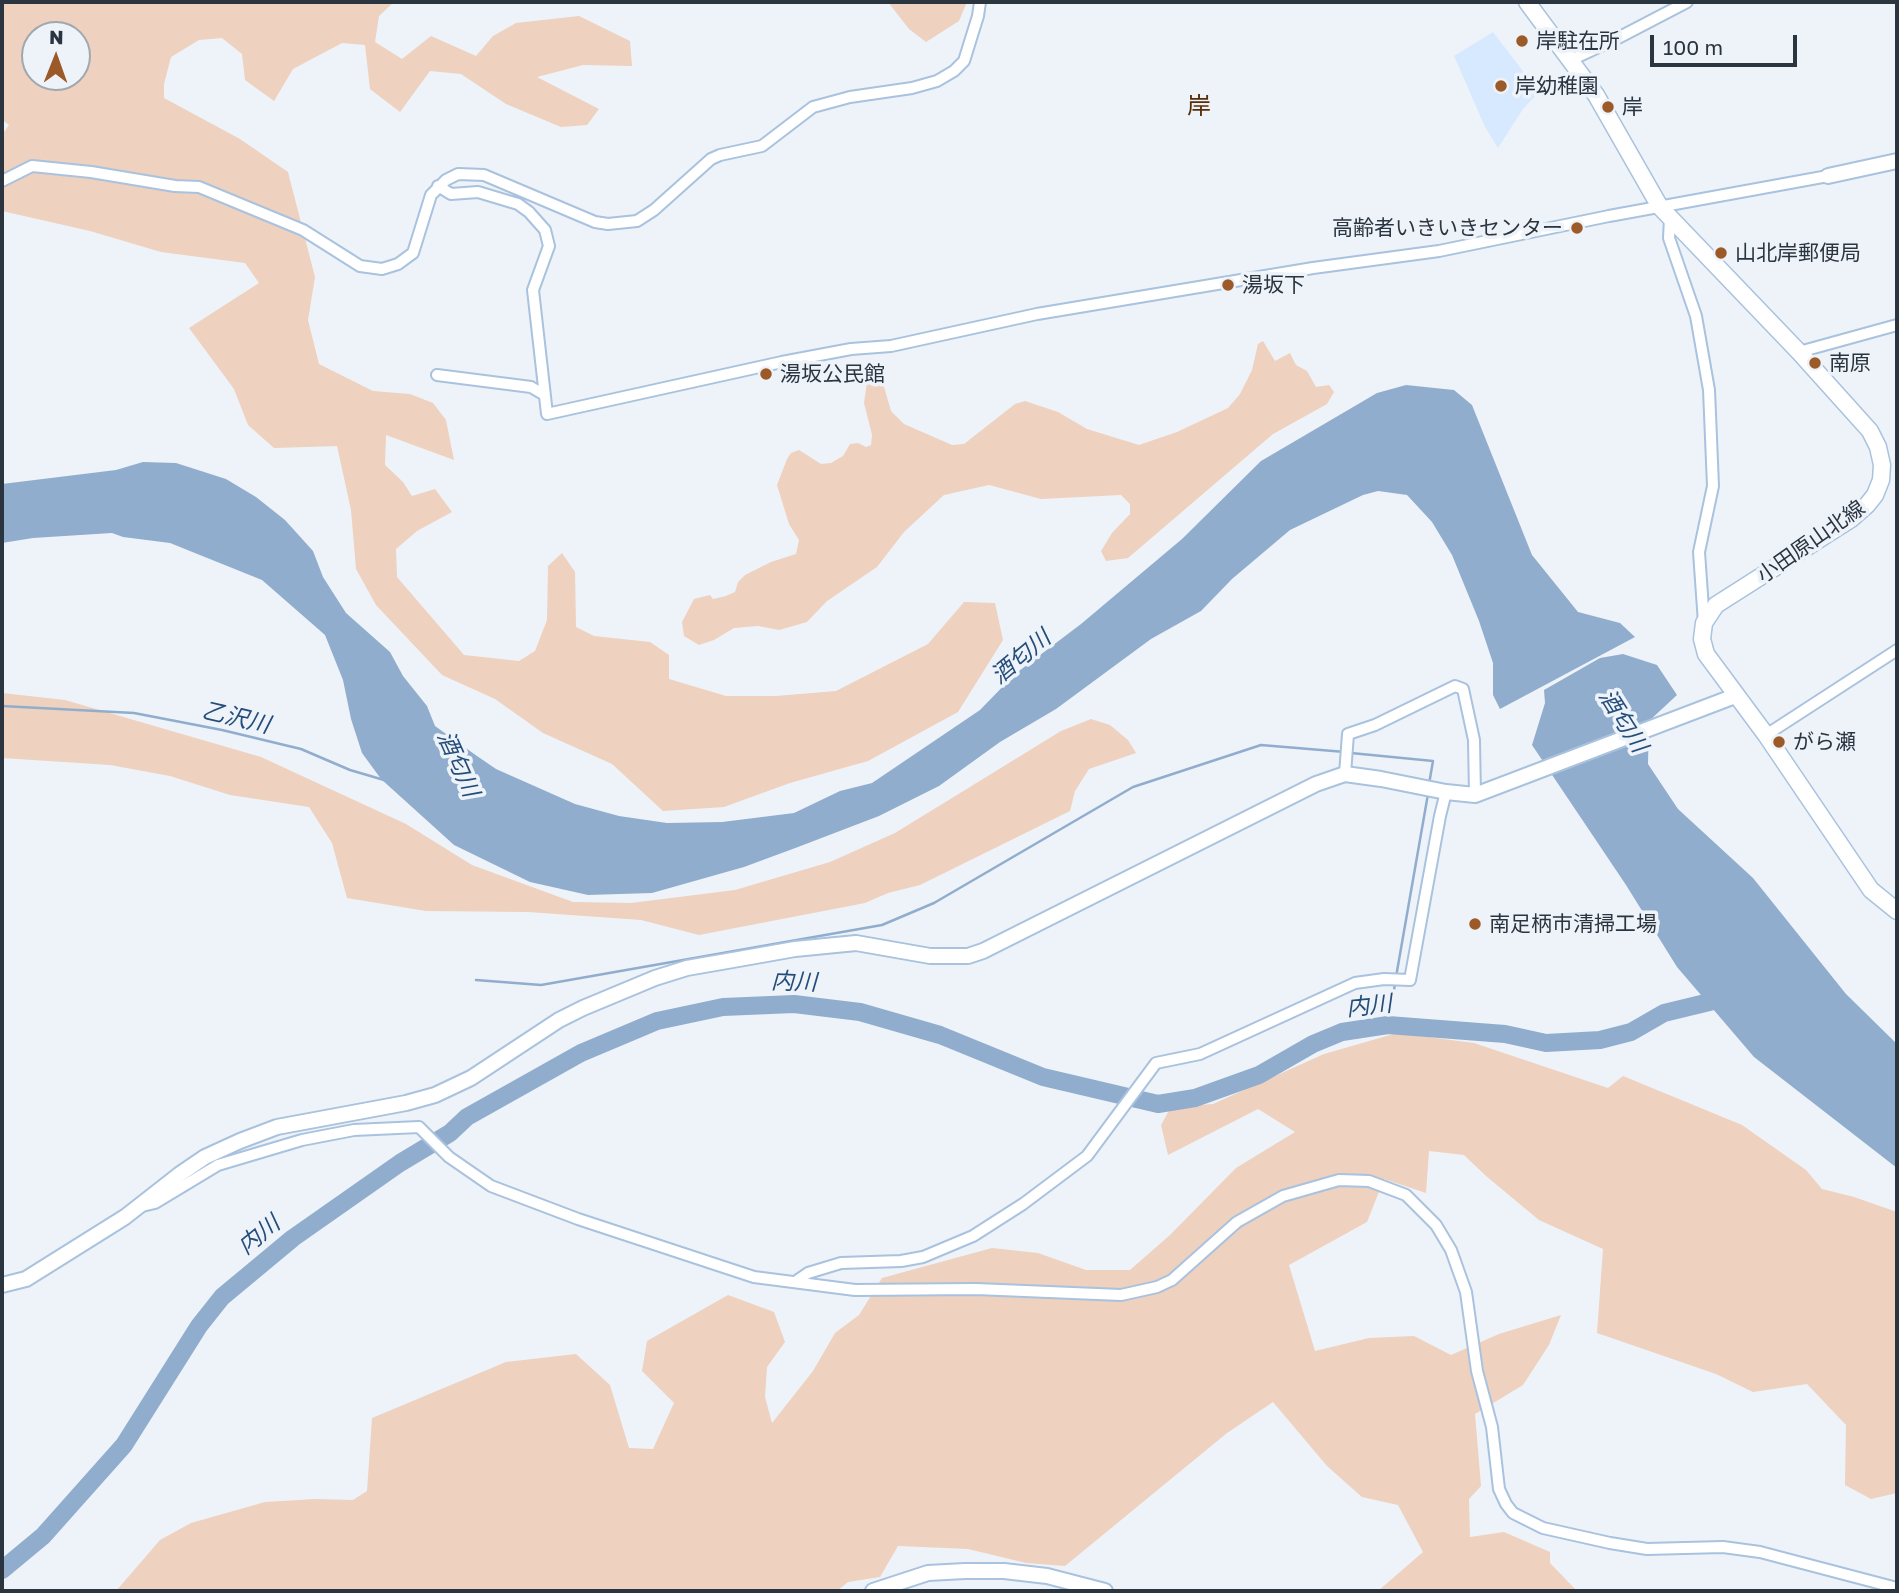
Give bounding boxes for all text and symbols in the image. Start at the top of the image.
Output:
north arrow [21,21,91,91]
scale bar [1654,21,1801,65]
text: N [49,25,64,48]
place label: 岸駐在所 [1536,28,1620,54]
marker: 岸駐在所 [1514,33,1530,49]
text: 100 m [1663,34,1723,60]
place label: 岸幼稚園 [1515,73,1599,99]
marker: 岸幼稚園 [1493,78,1509,94]
district label: 岸 [1187,92,1211,120]
place label: 岸 [1622,94,1643,120]
marker: 岸 [1600,99,1616,115]
place label: 高齢者いきいきセンター [1332,215,1563,241]
marker: 高齢者いきいきセンター [1569,220,1585,236]
place label: 山北岸郵便局 [1735,240,1861,266]
marker: 山北岸郵便局 [1713,245,1729,261]
place label: 湯坂下 [1242,272,1305,298]
marker: 湯坂下 [1220,277,1236,293]
place label: 南原 [1829,350,1871,376]
marker: 南原 [1807,355,1823,371]
place label: 湯坂公民館 [780,361,885,387]
marker: 湯坂公民館 [758,366,774,382]
street label: 小田原山北線 [1752,496,1870,588]
water label: 酒匂川 [986,624,1056,690]
water label: 酒匂川 [1593,684,1653,758]
water label: 乙沢川 [199,697,273,739]
water label: 酒匂川 [431,727,485,801]
place label: がら瀬 [1793,729,1856,755]
marker: がら瀬 [1771,734,1787,750]
place label: 南足柄市清掃工場 [1489,911,1657,937]
marker: 南足柄市清掃工場 [1467,916,1483,932]
water label: 内川 [771,967,817,997]
water label: 内川 [1345,990,1393,1022]
water label: 内川 [232,1210,286,1260]

